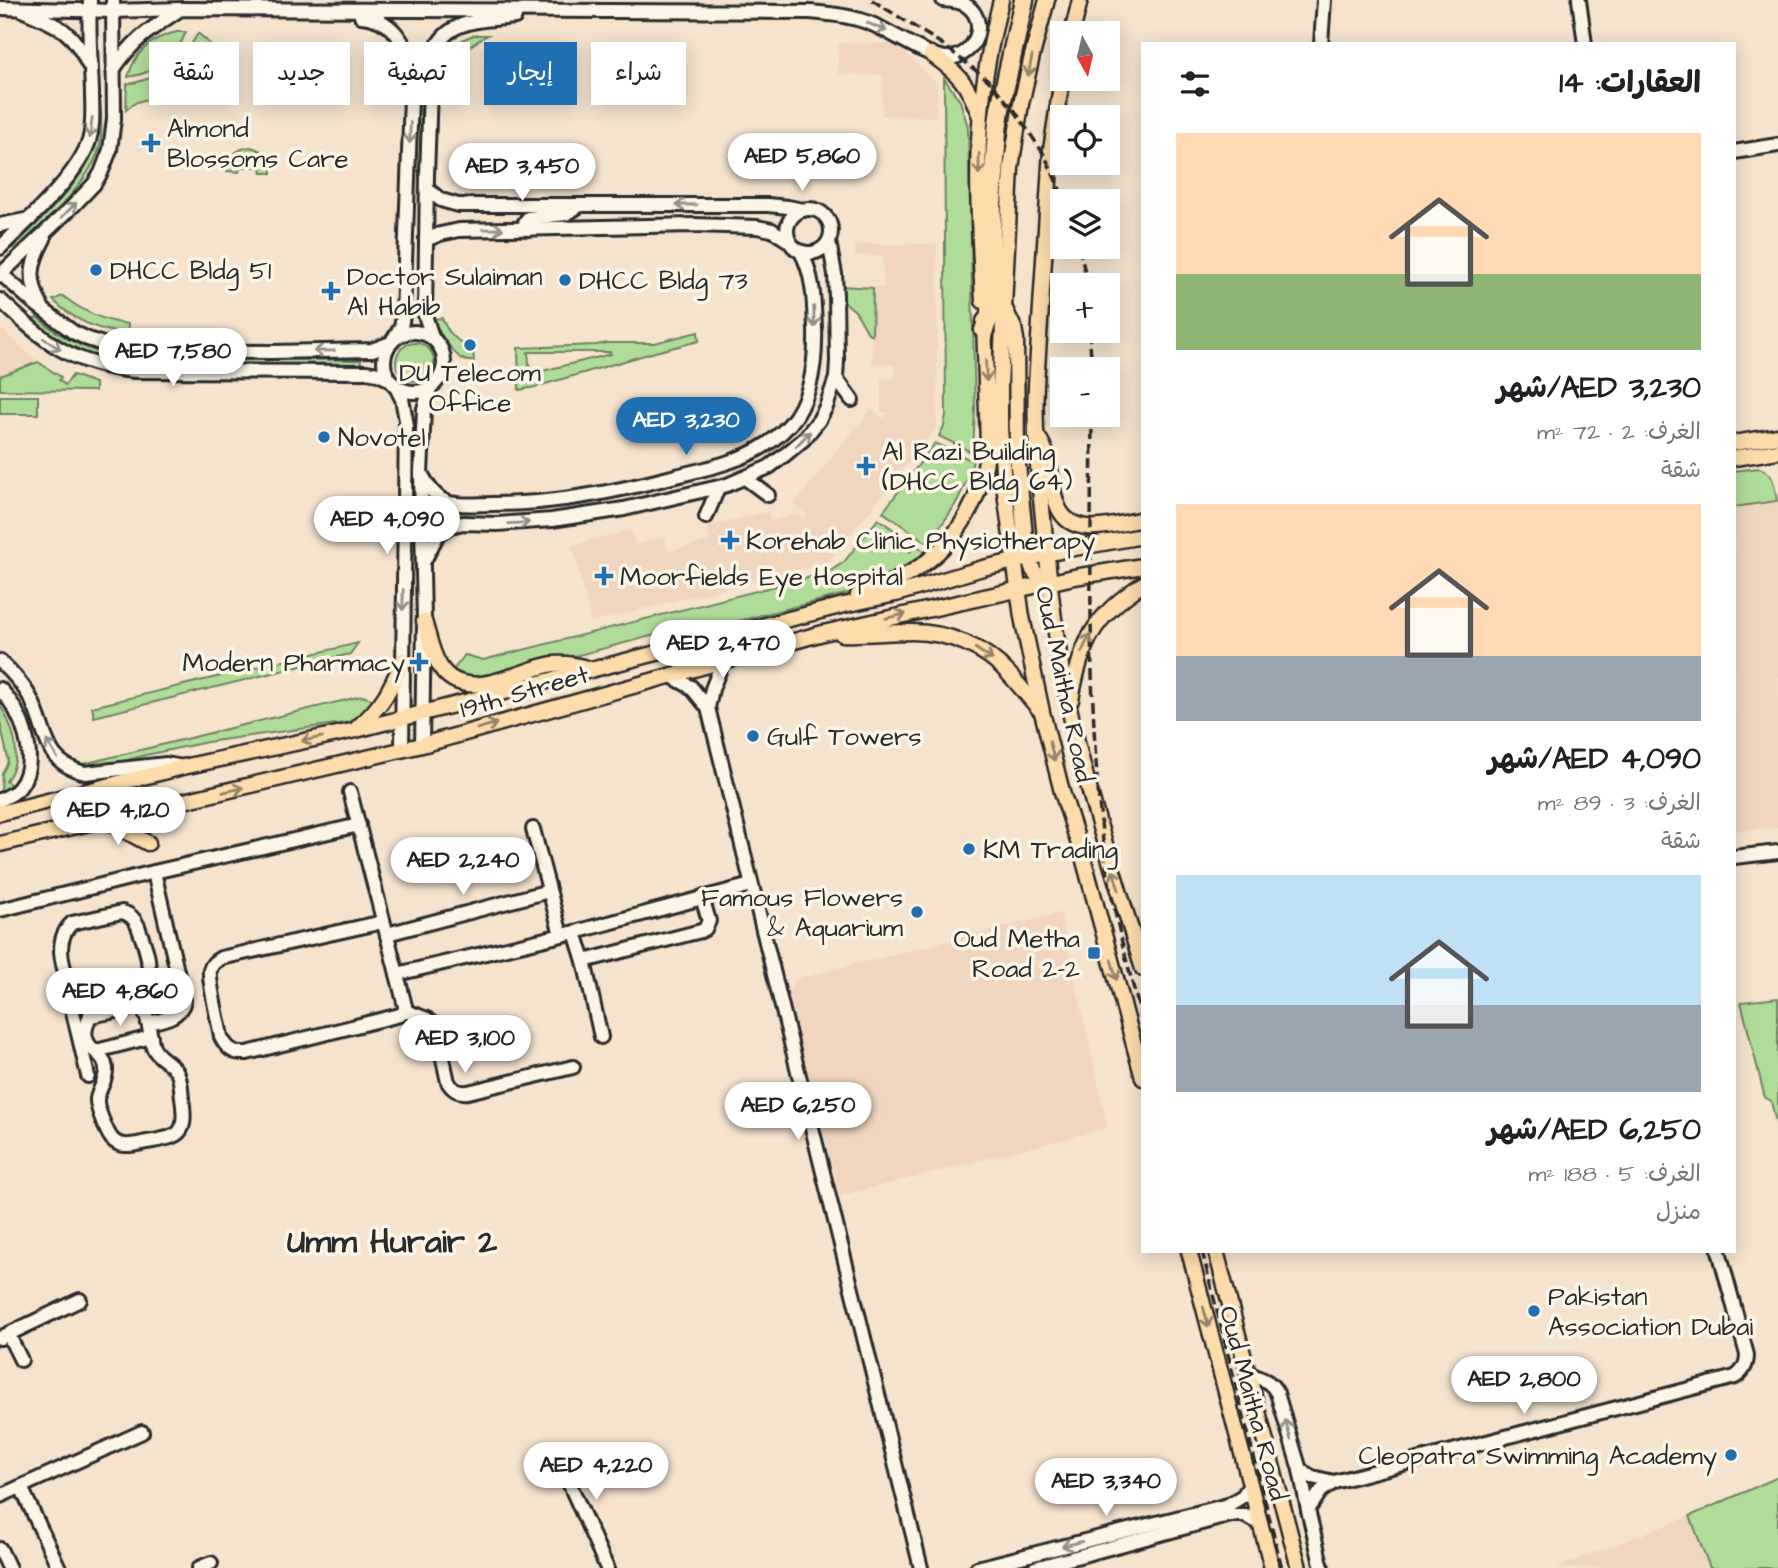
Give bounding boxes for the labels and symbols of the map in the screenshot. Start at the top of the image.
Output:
one-way arrow [866,21,888,34]
north arrow [1050,21,1120,91]
one-way arrow [1022,54,1036,77]
place label: Almond Blossoms Care [167,111,349,177]
one-way arrow [84,116,97,139]
one-way arrow [403,121,416,144]
marker: Almond Blossoms Care [141,133,161,153]
pin: AED 5,860 [722,134,882,193]
pin: AED 3,450 [442,144,602,203]
one-way arrow [972,153,986,176]
one-way arrow [675,198,698,212]
one-way arrow [60,202,77,219]
one-way arrow [481,222,504,236]
place label: DHCC Bldg 51 [110,253,271,291]
place label: Doctor Sulaiman Al Habib [347,259,542,325]
marker: DHCC Bldg 51 [88,262,104,278]
place label: DHCC Bldg 73 [579,263,748,301]
marker: DHCC Bldg 73 [557,272,573,288]
marker: Doctor Sulaiman Al Habib [321,281,341,301]
one-way arrow [808,306,821,329]
pin: AED 7,580 [93,328,253,388]
one-way arrow [42,337,61,351]
marker: DU Telecom Office [462,337,478,353]
one-way arrow [312,344,335,358]
place label: DU Telecom Office [399,355,542,421]
one-way arrow [979,359,992,382]
pin: AED 3,230 [606,398,766,457]
place label: Novotel [338,420,426,456]
marker: Novotel [316,429,332,445]
one-way arrow [794,431,811,448]
place label: Al Razi Building (DHCC Bldg 64) [882,434,1072,502]
marker: Al Razi Building (DHCC Bldg 64) [856,456,876,476]
pin: AED 4,090 [307,496,467,556]
one-way arrow [508,516,531,529]
place label: Korehab Clinic Physiotherapy [746,523,1095,561]
marker: Korehab Clinic Physiotherapy [720,530,740,550]
place label: Moorfields Eye Hospital [620,559,903,597]
marker: Moorfields Eye Hospital [594,566,614,586]
street label: Oud Maitha Road [1026,583,1102,786]
one-way arrow [396,588,410,611]
one-way arrow [884,609,907,622]
pin: AED 2,470 [643,620,803,680]
one-way arrow [1080,633,1093,654]
place label: Modern Pharmacy [183,645,405,683]
one-way arrow [974,647,994,661]
marker: Modern Pharmacy [411,654,427,670]
street label: 19th Street [456,656,593,727]
one-way arrow [476,719,498,732]
place label: Gulf Towers [767,719,921,755]
marker: Gulf Towers [745,728,761,744]
one-way arrow [301,733,324,746]
one-way arrow [44,740,58,760]
one-way arrow [1046,740,1059,762]
one-way arrow [222,782,244,795]
pin: AED 4,120 [38,788,198,847]
place label: KM Trading [983,832,1118,870]
pin: AED 2,240 [383,838,543,897]
marker: KM Trading [961,841,977,857]
one-way arrow [1109,869,1122,891]
place label: Famous Flowers & Aquarium [701,880,904,946]
marker: Famous Flowers & Aquarium [909,904,925,920]
place label: Oud Metha Road 2-2 [953,921,1080,987]
marker: Oud Metha Road 2-2 [1086,945,1102,961]
one-way arrow [1108,958,1121,981]
pin: AED 4,860 [40,968,200,1028]
pin: AED 3,100 [385,1016,545,1075]
pin: AED 6,250 [718,1082,878,1142]
district label: Umm Hurair 2 [287,1219,497,1265]
place label: Pakistan Association Dubai [1548,1279,1753,1345]
street label: Oud Maitha Road [1210,1302,1296,1504]
marker: Pakistan Association Dubai [1526,1303,1542,1319]
one-way arrow [1201,1306,1214,1328]
pin: AED 2,800 [1444,1356,1604,1416]
one-way arrow [1281,1420,1294,1442]
place label: Cleopatra Swimming Academy [1358,1438,1717,1476]
pin: AED 4,220 [516,1442,676,1502]
marker: Cleopatra Swimming Academy [1723,1447,1739,1463]
pin: AED 3,340 [1026,1458,1186,1518]
one-way arrow [1062,1538,1084,1551]

